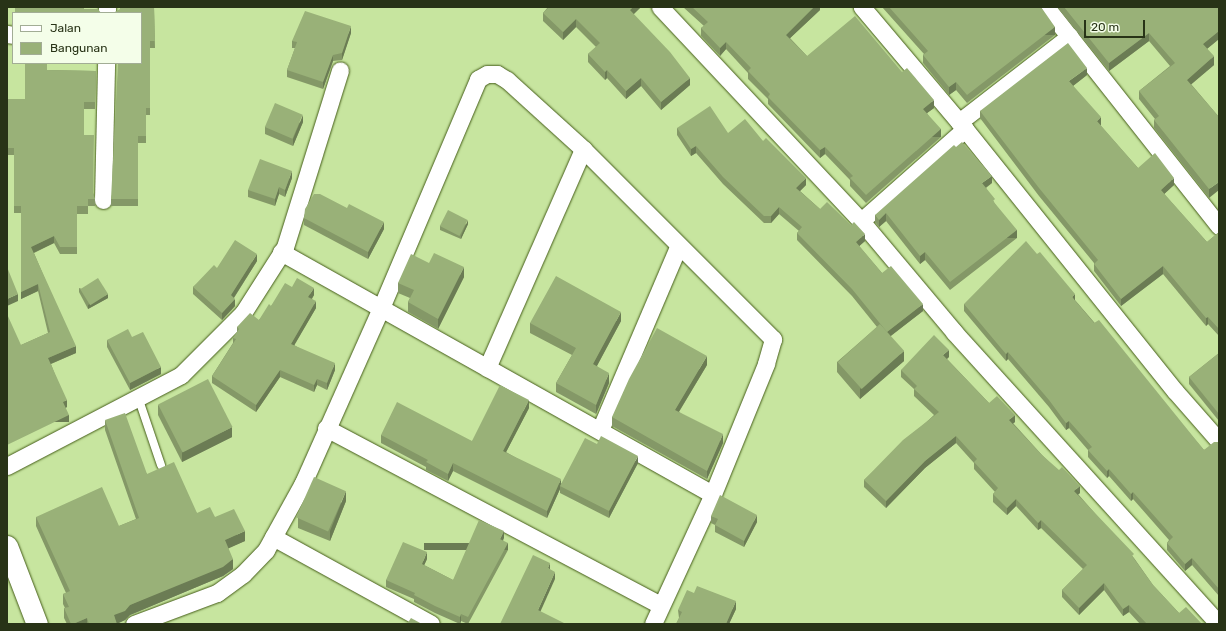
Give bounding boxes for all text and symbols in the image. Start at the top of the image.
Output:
legend [12,12,142,64]
scale bar [1086,12,1147,38]
text: 20 m [1091,20,1119,34]
text: Jalan [50,21,81,35]
text: Bangunan [50,41,107,55]

